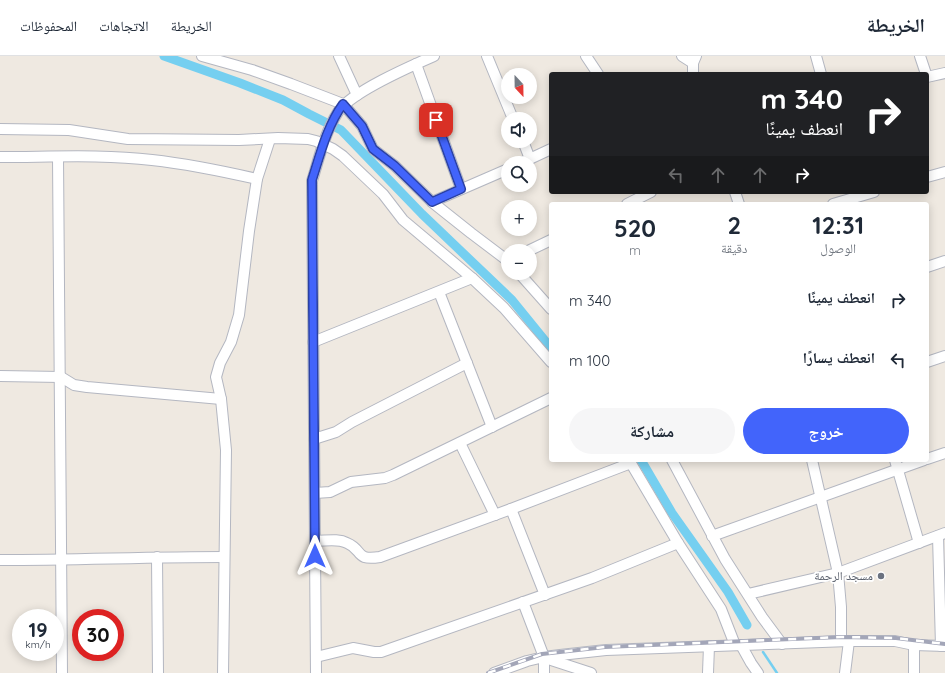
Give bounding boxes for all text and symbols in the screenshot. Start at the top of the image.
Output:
text: الخريطة [867,13,925,37]
text: المحفوظات [20,17,77,35]
text: الاتجاهات [99,17,149,35]
text: الخريطة [171,17,212,35]
north arrow [501,68,537,104]
map controls [501,68,537,280]
text: 340 m [761,81,843,116]
icon: right [857,88,909,140]
pin [419,103,453,137]
icon: arrive [425,109,447,131]
button: sound [501,112,537,148]
text: انعطف يمينًا [765,117,843,140]
button: search [501,156,537,192]
icon: left [665,164,687,186]
icon: ahead [707,164,729,186]
icon: ahead [749,164,771,186]
icon: right [791,164,813,186]
button: + [501,200,537,236]
text: 2 [727,210,741,240]
text: 12:31 [812,210,864,240]
text: 520 [614,213,656,243]
text: دقيقة [721,240,747,256]
text: الوصول [820,240,856,256]
text: m [629,242,641,258]
button: − [501,244,537,280]
text: انعطف يمينًا [807,288,875,307]
icon: right [887,289,909,311]
text: 340 m [569,291,612,310]
text: انعطف يسارًا [803,348,875,367]
icon: left [887,349,909,371]
text: 100 m [569,351,610,370]
button: مشاركة [569,408,735,454]
button: خروج [743,408,909,454]
position arrow [294,535,336,577]
place label: مسجد الرحمة [814,568,873,583]
marker: مسجد الرحمة [876,571,886,581]
speed limit sign: 30 [72,609,124,661]
text: 19 [28,617,48,642]
text: km/h [25,638,51,651]

